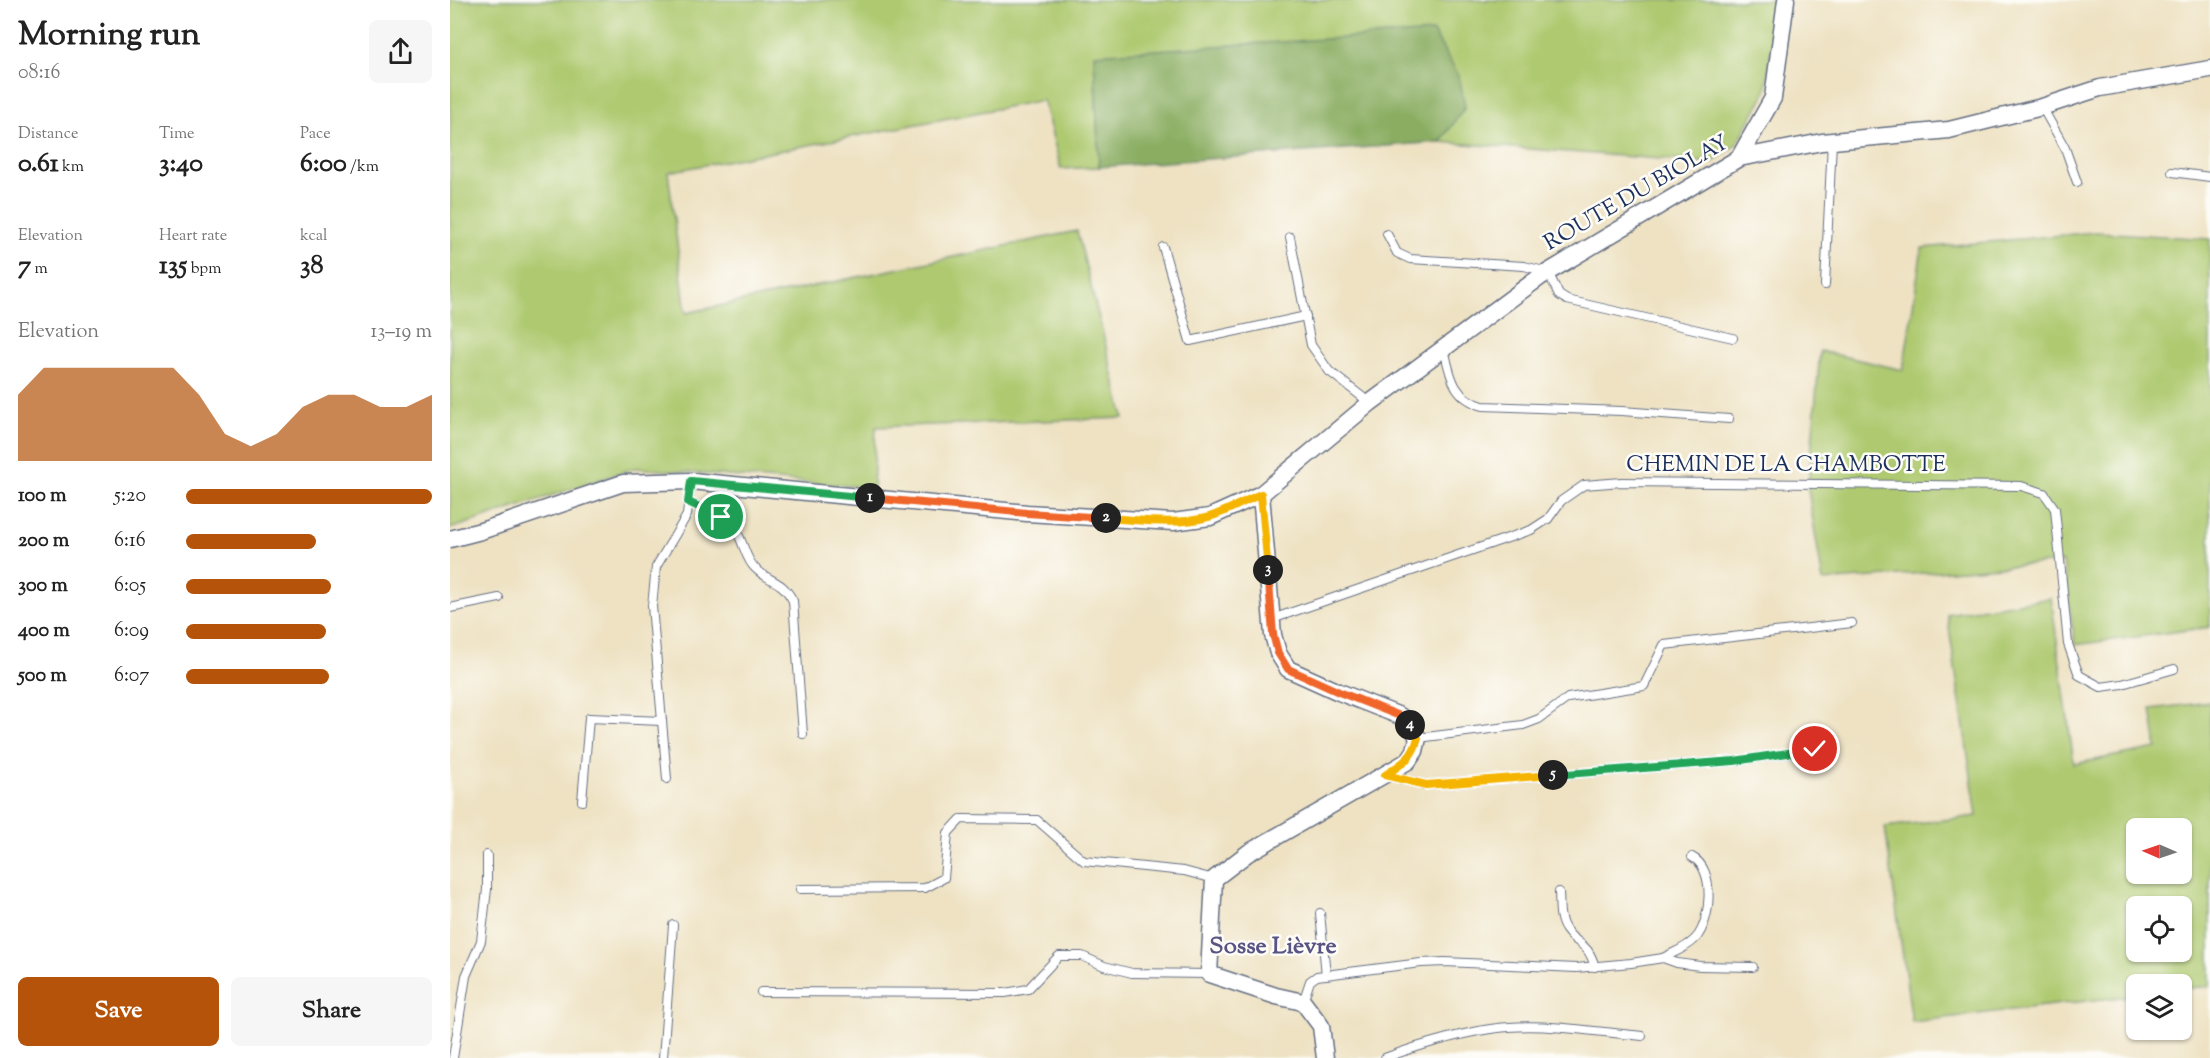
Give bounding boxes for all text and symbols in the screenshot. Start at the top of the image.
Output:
text: Morning run [18,12,200,60]
button: share [369,20,432,83]
text: 08:16 [18,59,61,88]
text: Distance [18,123,78,146]
text: Time [159,123,195,146]
text: Pace [300,123,331,146]
street label: ROUTE DU BIOLAY [1539,128,1736,260]
text: 0.61 [18,146,59,183]
text: 3:40 [159,146,203,183]
text: 6:00 [300,146,347,183]
text: km [59,156,84,179]
text: /km [347,156,379,179]
text: Elevation [18,225,83,248]
text: Heart rate [159,225,227,248]
text: kcal [300,225,328,248]
text: 7 [18,248,31,285]
text: 135 [159,248,187,285]
text: 38 [300,248,324,285]
text: m [31,258,48,281]
text: bpm [187,258,221,281]
text: Elevation [18,318,99,347]
text: 13–19 m [370,318,432,347]
street label: CHEMIN DE LA CHAMBOTTE [1626,450,1946,482]
text: 100 m [18,482,67,511]
text: 5:20 [114,482,146,511]
pin: 1 [855,483,885,513]
text: 1 [867,486,873,509]
pin [695,491,746,542]
icon: arrive [704,500,737,533]
pin: 2 [1091,503,1121,533]
text: 2 [1102,506,1110,529]
text: 200 m [18,527,69,556]
text: 6:16 [114,527,146,556]
pin: 3 [1253,555,1283,585]
text: 3 [1265,558,1271,581]
text: 300 m [18,572,68,601]
text: 6:05 [114,572,146,601]
text: 400 m [18,617,70,646]
text: 6:09 [114,617,149,646]
text: 500 m [18,662,67,691]
text: 6:07 [114,662,149,691]
pin: 4 [1395,710,1425,740]
text: 4 [1406,713,1414,736]
pin [1789,723,1840,774]
icon: check [1798,732,1831,765]
pin: 5 [1538,760,1568,790]
text: 5 [1550,763,1556,786]
north arrow [2126,818,2192,884]
map controls [2126,818,2192,1040]
button: locate [2126,896,2192,962]
district label: Sosse Lièvre [1209,930,1337,964]
button: layers [2126,974,2192,1040]
button: Save [18,977,219,1046]
button: Share [231,977,432,1046]

